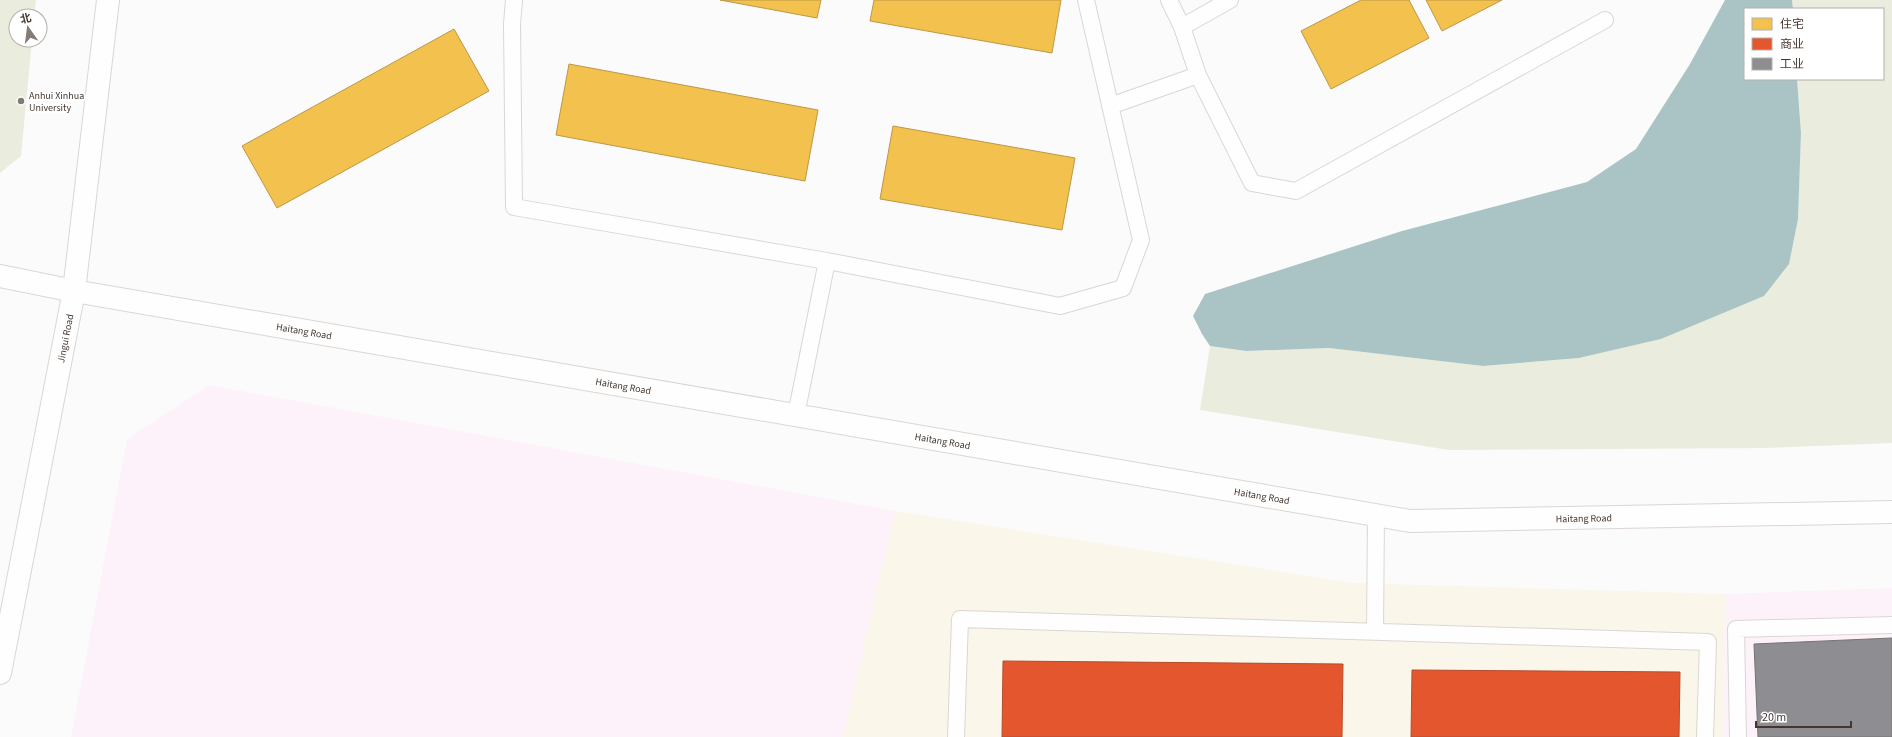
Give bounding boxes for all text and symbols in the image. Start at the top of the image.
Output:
north arrow [8,8,48,48]
legend [1744,8,1884,80]
text: 北 [19,10,33,27]
text: 住宅 [1780,16,1804,33]
text: 商业 [1780,36,1804,53]
text: 工业 [1780,56,1804,73]
place label: Anhui Xinhua University [29,89,84,115]
marker: Anhui Xinhua University [16,96,26,106]
street label: Jingui Road [54,313,77,364]
street label: Haitang Road [275,320,333,343]
street label: Haitang Road [594,375,652,398]
street label: Haitang Road [914,430,971,453]
street label: Haitang Road [1233,485,1291,508]
street label: Haitang Road [1556,511,1612,526]
scale bar [1756,703,1851,729]
text: 20 m [1762,709,1786,726]

